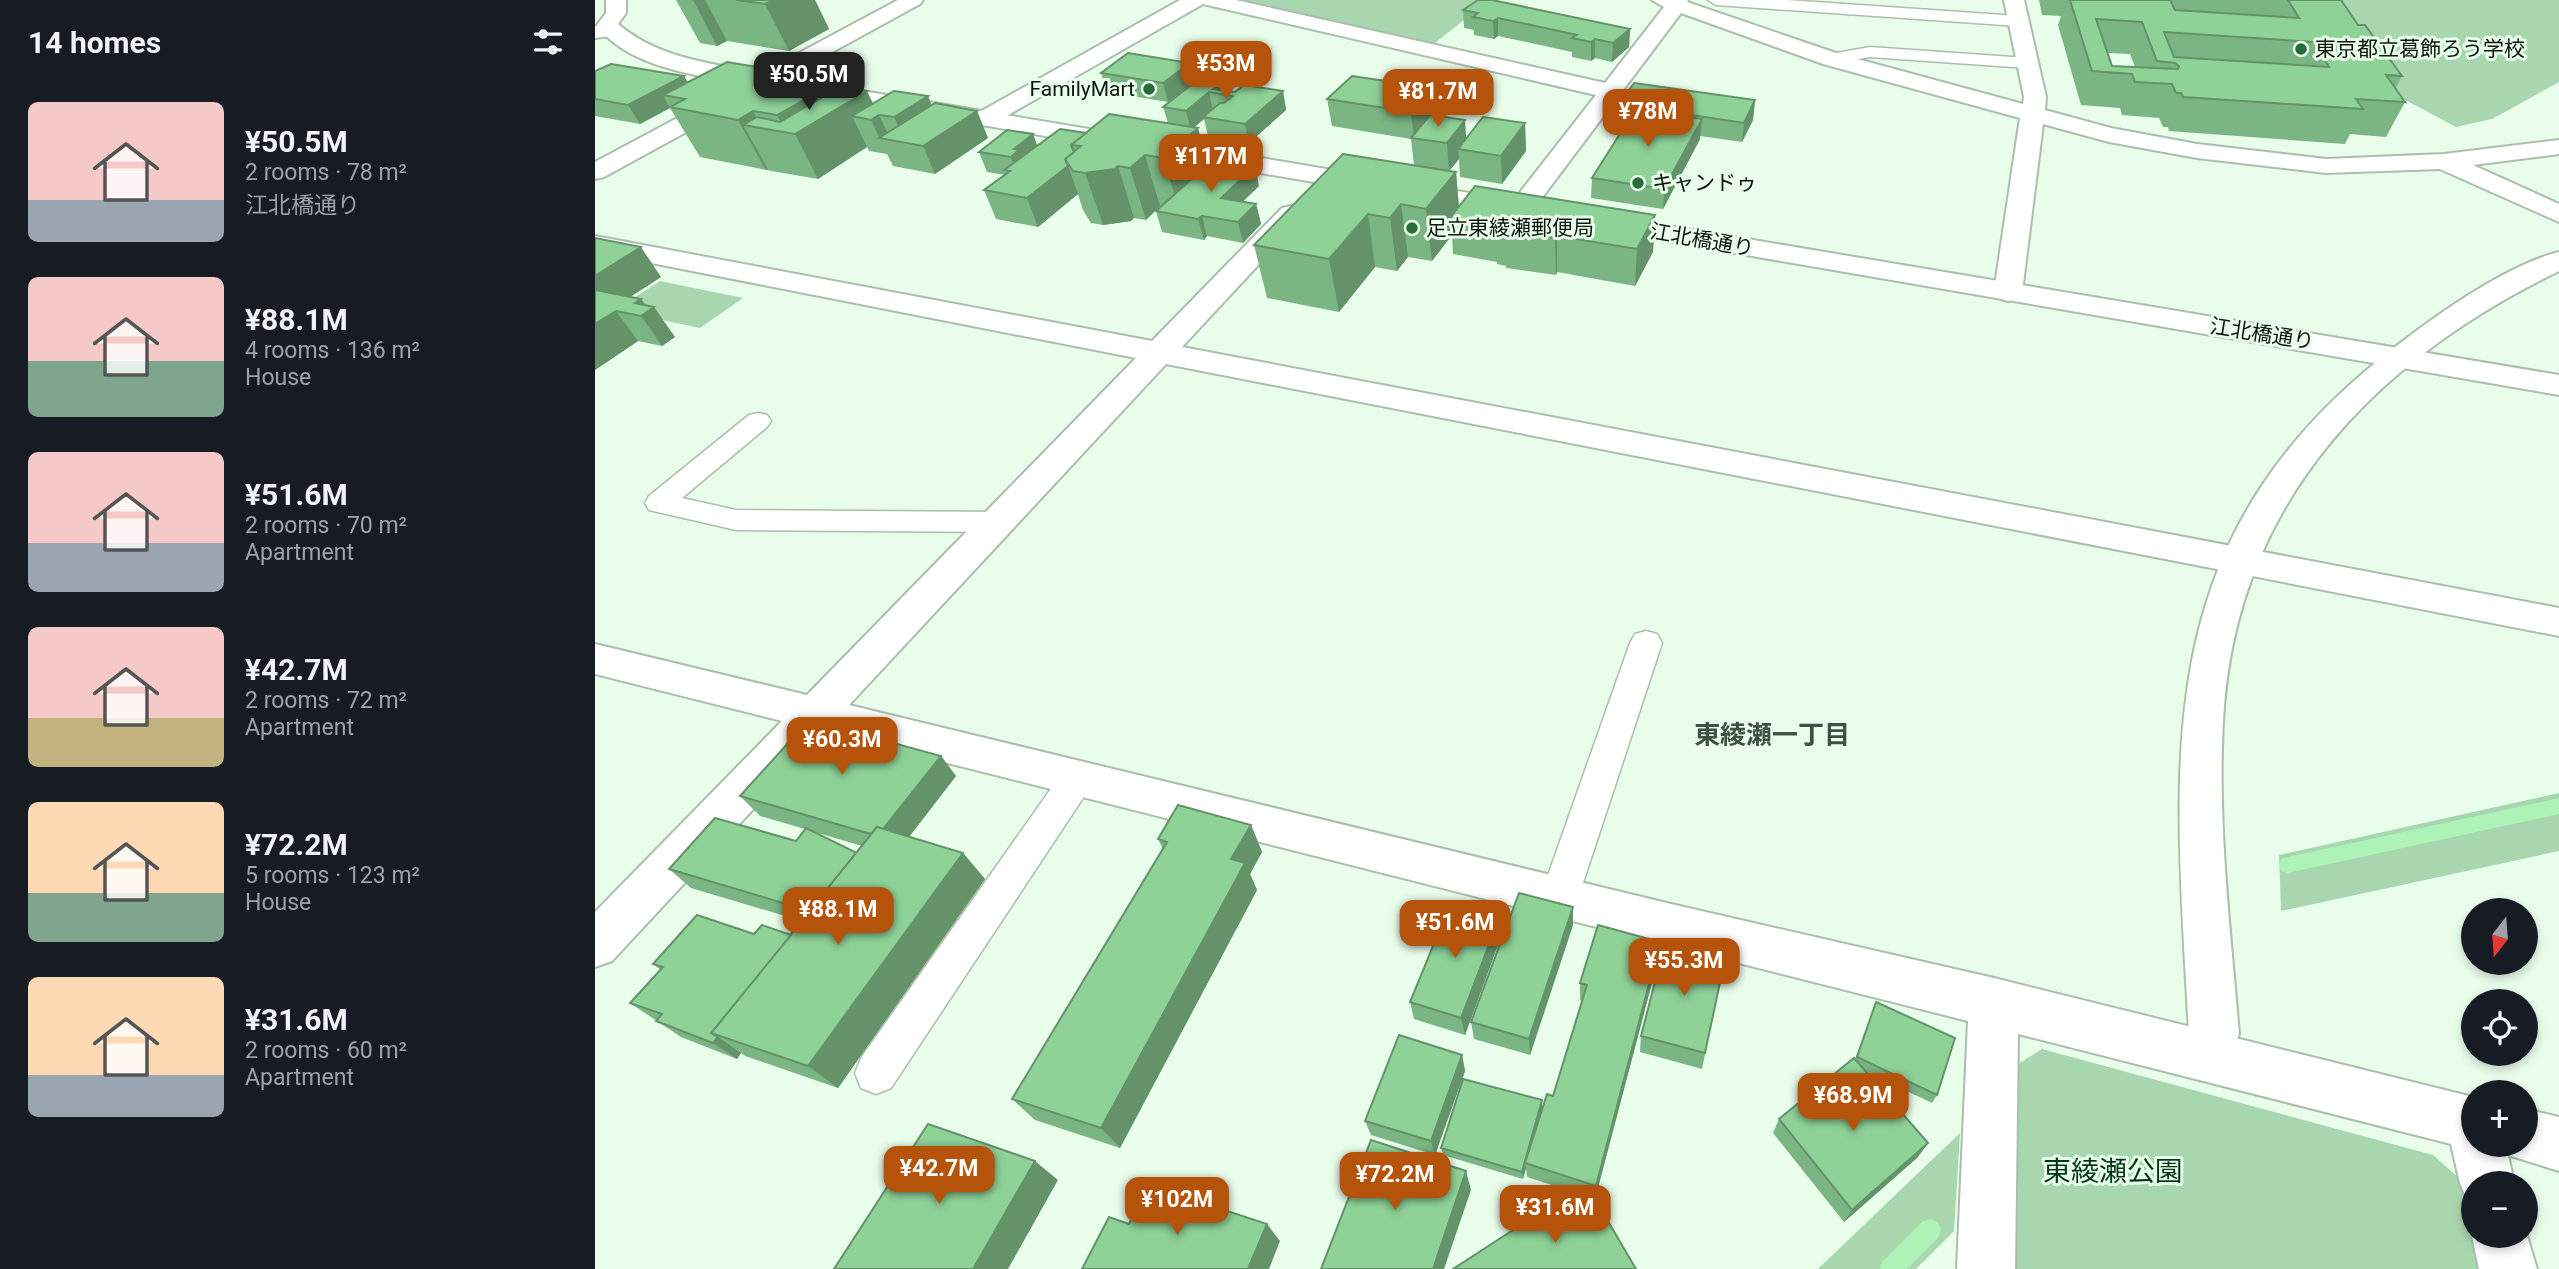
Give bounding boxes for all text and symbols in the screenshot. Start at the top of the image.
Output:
icon: filters [529,23,567,61]
text: 14 homes [28,25,161,60]
place label: 東京都立葛飾ろう学校 [2315,37,2525,61]
marker: 東京都立葛飾ろう学校 [2293,41,2309,57]
pin: ¥53M [1185,42,1267,101]
text: ¥53M [1197,50,1255,77]
pin: ¥50.5M [752,52,866,112]
text: ¥50.5M [770,61,848,88]
pin: ¥81.7M [1381,69,1495,129]
place label: FamilyMart [1029,77,1135,101]
text: ¥81.7M [1399,78,1477,105]
marker: FamilyMart [1141,81,1157,97]
pin: ¥78M [1607,90,1689,149]
text: ¥78M [1619,98,1677,125]
text: ¥50.5M [245,124,348,159]
icon: home [84,130,168,214]
pin: ¥117M [1162,134,1260,194]
text: ¥117M [1175,143,1247,170]
text: 2 rooms · 78 m² [245,159,407,186]
place label: キャンドゥ [1652,171,1757,195]
marker: キャンドゥ [1630,175,1646,191]
text: 江北橋通り [245,192,360,219]
place label: 足立東綾瀬郵便局 [1426,216,1594,240]
street label: 江北橋通り [1648,219,1756,261]
marker: 足立東綾瀬郵便局 [1404,220,1420,236]
text: ¥88.1M [245,302,348,337]
icon: home [84,305,168,389]
street label: 江北橋通り [2208,314,2316,354]
text: 4 rooms · 136 m² [245,337,420,364]
text: House [245,364,311,391]
text: ¥51.6M [245,477,348,512]
icon: home [84,480,168,564]
text: 2 rooms · 70 m² [245,512,407,539]
text: Apartment [245,539,354,566]
text: ¥42.7M [245,652,348,687]
icon: home [84,655,168,739]
text: 2 rooms · 72 m² [245,687,407,714]
text: Apartment [245,714,354,741]
pin: ¥60.3M [785,718,899,777]
district label: 東綾瀬一丁目 [1694,720,1850,750]
text: ¥60.3M [803,726,881,753]
text: ¥72.2M [245,827,348,862]
icon: home [84,830,168,914]
text: 5 rooms · 123 m² [245,862,420,889]
pin: ¥88.1M [781,888,895,947]
text: House [245,889,311,916]
text: ¥88.1M [799,896,877,923]
north arrow [2461,898,2537,975]
map controls [2461,898,2538,1248]
pin: ¥51.6M [1398,900,1512,960]
text: ¥51.6M [1416,909,1494,936]
pin: ¥55.3M [1627,939,1741,998]
text: ¥55.3M [1645,947,1723,974]
button: locate [2461,989,2538,1066]
text: ¥31.6M [245,1002,348,1037]
icon: home [84,1005,168,1089]
text: 2 rooms · 60 m² [245,1037,407,1064]
text: Apartment [245,1064,354,1091]
pin: ¥68.9M [1796,1074,1910,1133]
button: + [2461,1080,2538,1157]
text: ¥68.9M [1814,1082,1892,1109]
pin: ¥42.7M [882,1146,996,1206]
pin: ¥72.2M [1338,1152,1452,1212]
text: ¥42.7M [900,1155,978,1182]
park label: 東綾瀬公園 [2043,1155,2183,1188]
text: ¥72.2M [1356,1161,1434,1188]
button: − [2461,1171,2538,1248]
pin: ¥102M [1128,1178,1226,1237]
text: ¥102M [1141,1186,1213,1213]
pin: ¥31.6M [1498,1186,1612,1245]
text: ¥31.6M [1516,1194,1594,1221]

